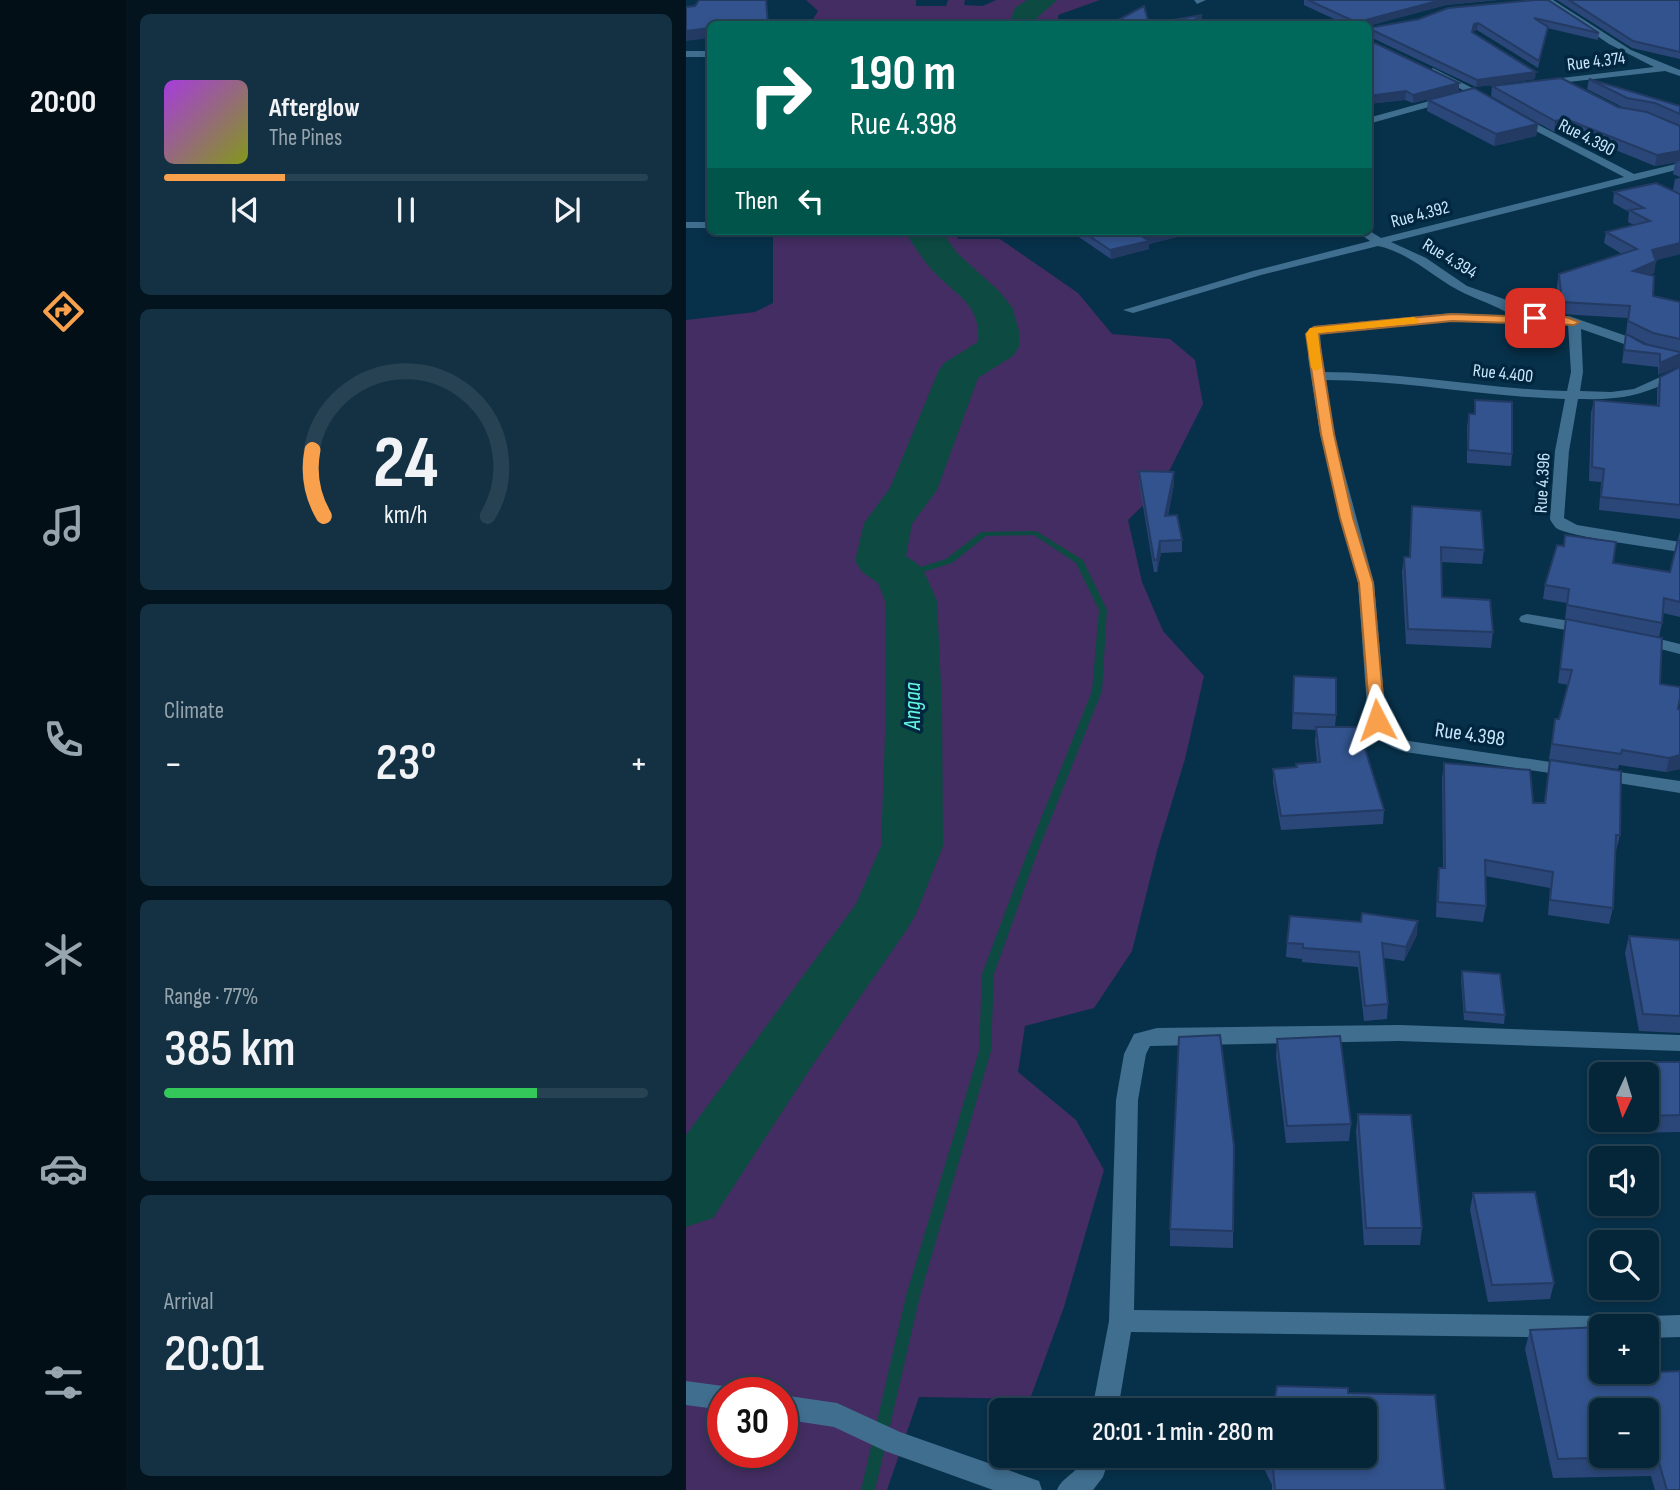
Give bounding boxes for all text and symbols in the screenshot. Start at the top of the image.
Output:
text: 190 m [850,45,956,104]
street label: Rue 4.374 [1566,47,1627,75]
icon: right [735,49,826,140]
text: 20:00 [30,83,96,122]
text: Afterglow [269,93,360,124]
text: Rue 4.398 [850,105,957,144]
street label: Rue 4.390 [1555,114,1618,161]
text: The Pines [269,124,342,152]
icon: left [792,182,830,220]
text: Then [735,186,778,217]
icon: previous [226,191,264,229]
icon: pause [387,191,425,229]
icon: next [548,191,586,229]
street label: Rue 4.392 [1389,197,1452,232]
street label: Rue 4.394 [1419,234,1481,283]
icon: directions [39,287,88,336]
pin [1505,288,1565,348]
icon: arrive [1516,299,1554,337]
street label: Rue 4.400 [1472,360,1534,387]
text: 24 [373,420,439,508]
street label: Rue 4.396 [1530,452,1555,514]
text: km/h [384,500,428,531]
icon: music [39,501,88,550]
water label: Angaa [899,681,927,731]
position arrow [1340,683,1414,757]
text: Climate [164,697,224,725]
icon: phone [39,715,88,764]
street label: Rue 4.398 [1433,717,1506,752]
text: 23° [376,732,436,795]
text: − [164,742,183,787]
text: + [629,742,648,787]
icon: climate [39,930,88,979]
text: Range · 77% [164,983,258,1011]
text: 385 km [164,1018,296,1081]
north arrow [1589,1062,1659,1132]
map controls [1589,1062,1659,1468]
icon: car [39,1144,88,1193]
button: sound [1589,1146,1659,1216]
button: search [1589,1230,1659,1300]
text: Arrival [164,1288,213,1316]
button: + [1589,1314,1659,1384]
text: 20:01 [164,1323,264,1386]
icon: filters [39,1358,88,1407]
speed limit sign: 30 [707,1377,798,1468]
button: − [1589,1398,1659,1468]
text: 20:01 · 1 min · 280 m [1092,1417,1274,1448]

